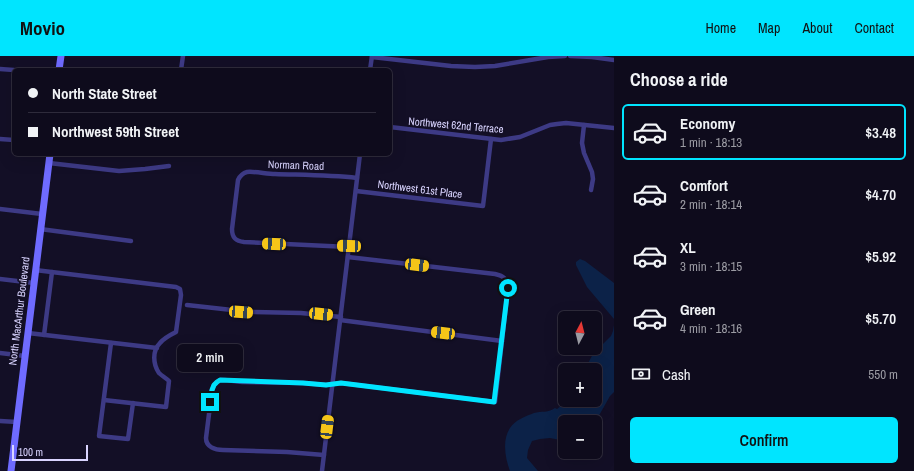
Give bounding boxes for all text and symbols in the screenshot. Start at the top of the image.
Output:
text: Movio [20,15,65,41]
text: Home [705,19,736,37]
text: Map [758,19,780,37]
text: About [802,19,832,37]
text: Contact [854,19,894,37]
text: Choose a ride [630,67,728,92]
text: North State Street [52,83,157,104]
text: Economy [680,113,735,134]
street label: Northwest 62nd Terrace [408,114,504,136]
icon: car [632,114,668,150]
text: Northwest 59th Street [52,121,179,142]
text: $3.48 [865,122,896,143]
text: 1 min · 18:13 [680,134,742,151]
street label: Norman Road [268,157,324,173]
text: Comfort [680,175,728,196]
icon: car [632,176,668,212]
street label: Northwest 61st Place [377,177,463,201]
text: $4.70 [865,184,896,205]
text: 2 min · 18:14 [680,196,742,213]
car [262,237,286,251]
text: XL [680,237,696,258]
icon: car [632,238,668,274]
car [337,240,361,252]
text: $5.92 [865,246,896,267]
street label: North MacArthur Boulevard [5,256,33,366]
car [404,258,430,272]
text: 3 min · 18:15 [680,258,742,275]
route start [499,279,517,297]
text: Green [680,299,716,320]
icon: car [632,300,668,336]
car [229,305,253,319]
car [308,307,334,321]
text: $5.70 [865,308,896,329]
north arrow [558,311,602,355]
map controls [558,311,602,459]
text: 4 min · 18:16 [680,320,742,337]
car [430,326,456,340]
callout: 2 min [177,344,243,372]
text: 2 min [196,349,224,366]
button: + [558,363,602,407]
icon: cash [630,363,652,385]
text: Cash [662,364,691,385]
text: 550 m [868,366,898,383]
route end [201,393,219,411]
car [320,414,334,440]
button: − [558,415,602,459]
button: Confirm [630,417,898,463]
scale bar [12,443,88,462]
text: 100 m [18,445,43,459]

